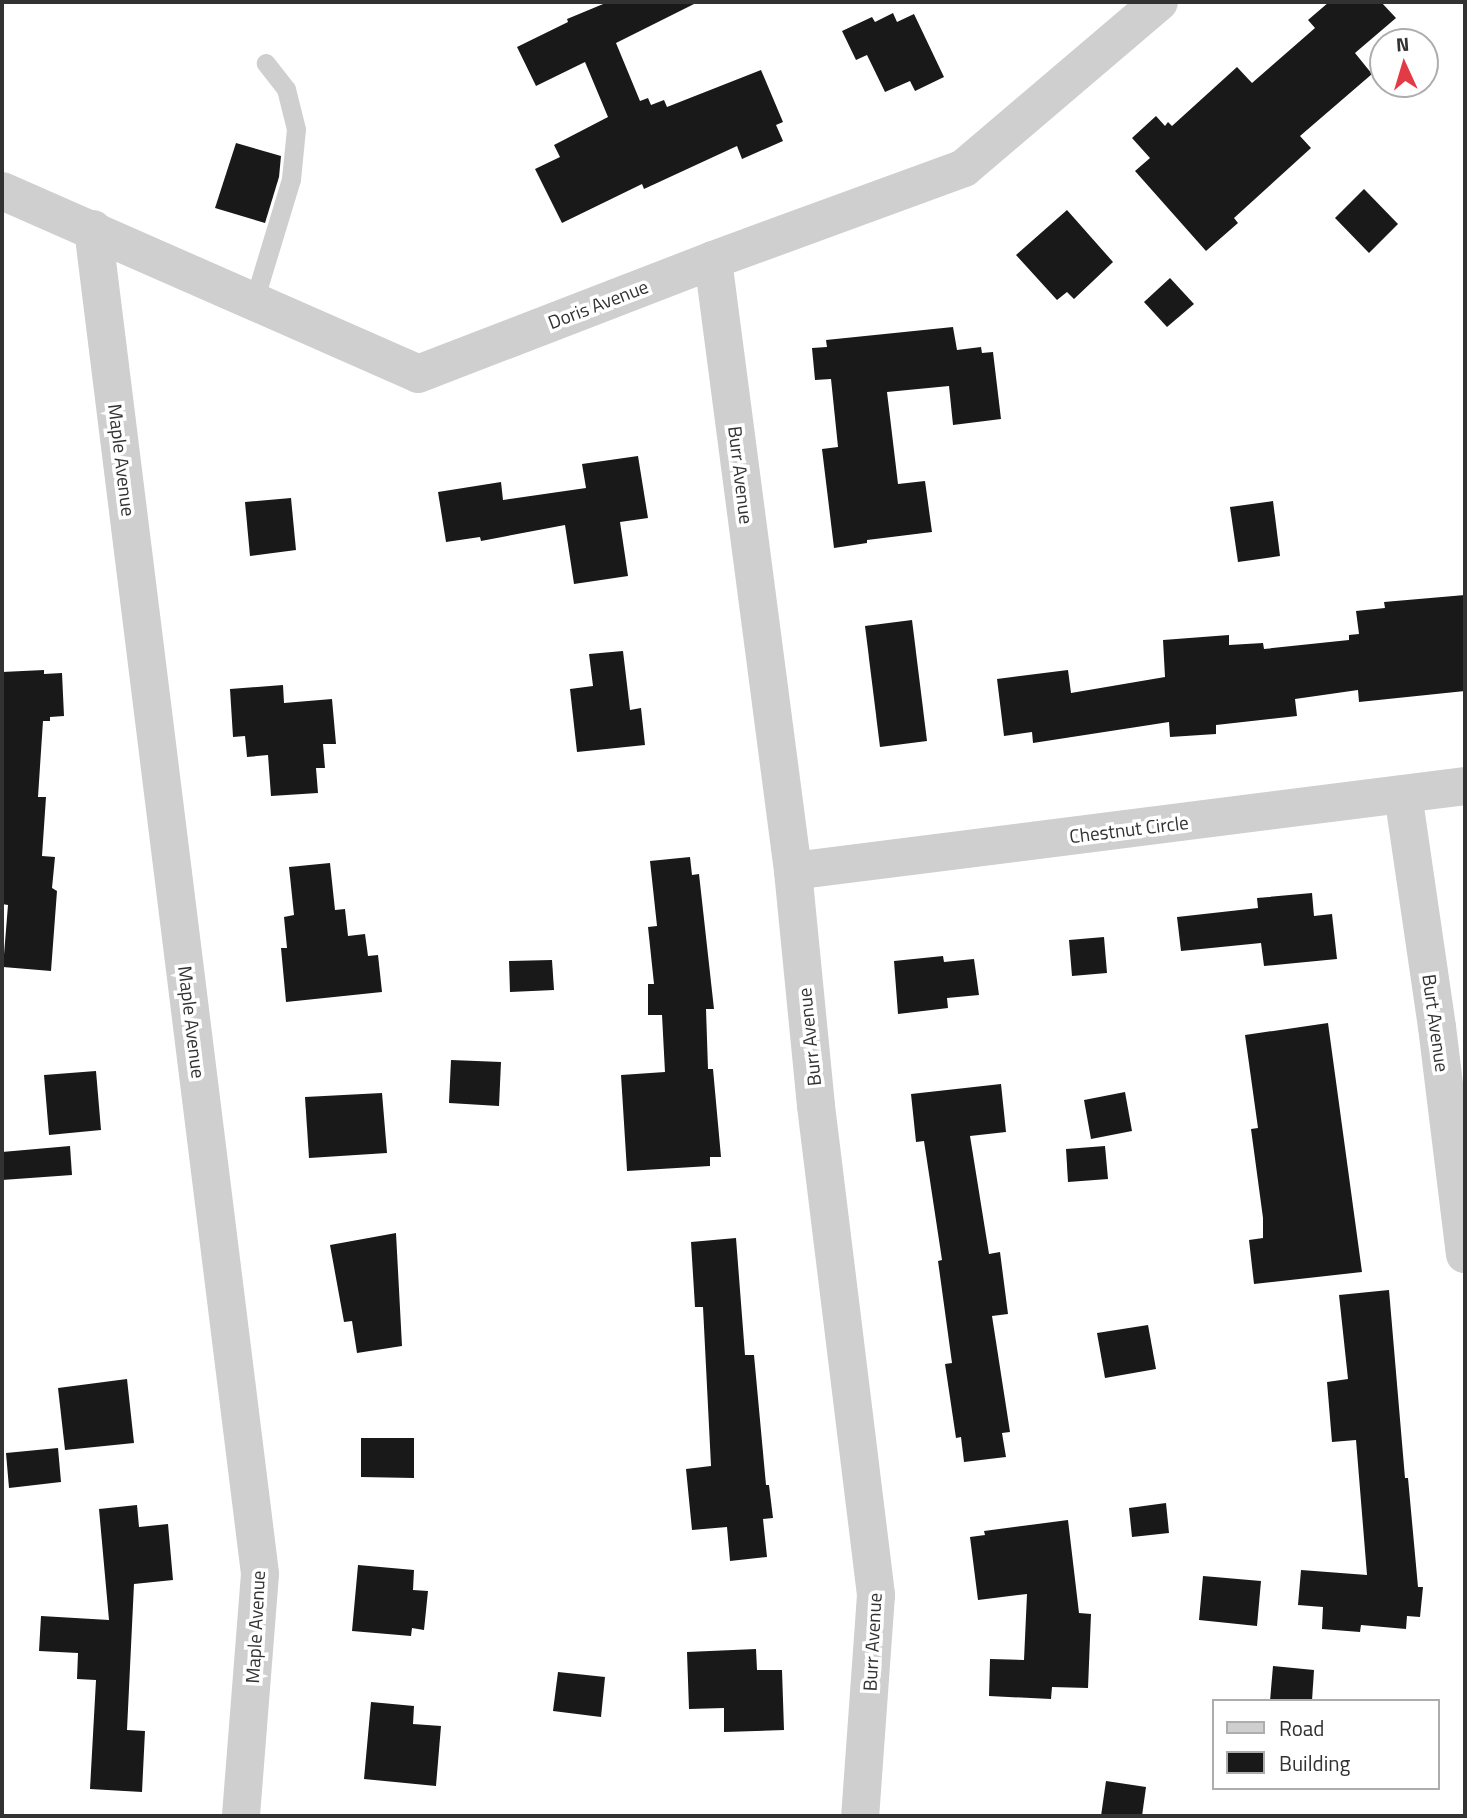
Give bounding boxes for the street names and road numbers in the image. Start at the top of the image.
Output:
street label: Doris Avenue [545,274,651,334]
street label: Maple Avenue [104,402,140,518]
street label: Burr Avenue [724,425,758,525]
street label: Chestnut Circle [1068,810,1190,848]
street label: Maple Avenue [174,964,210,1080]
street label: Burt Avenue [1418,973,1454,1073]
street label: Burr Avenue [793,987,825,1087]
street label: Maple Avenue [241,1570,269,1684]
street label: Burr Avenue [858,1592,886,1692]

